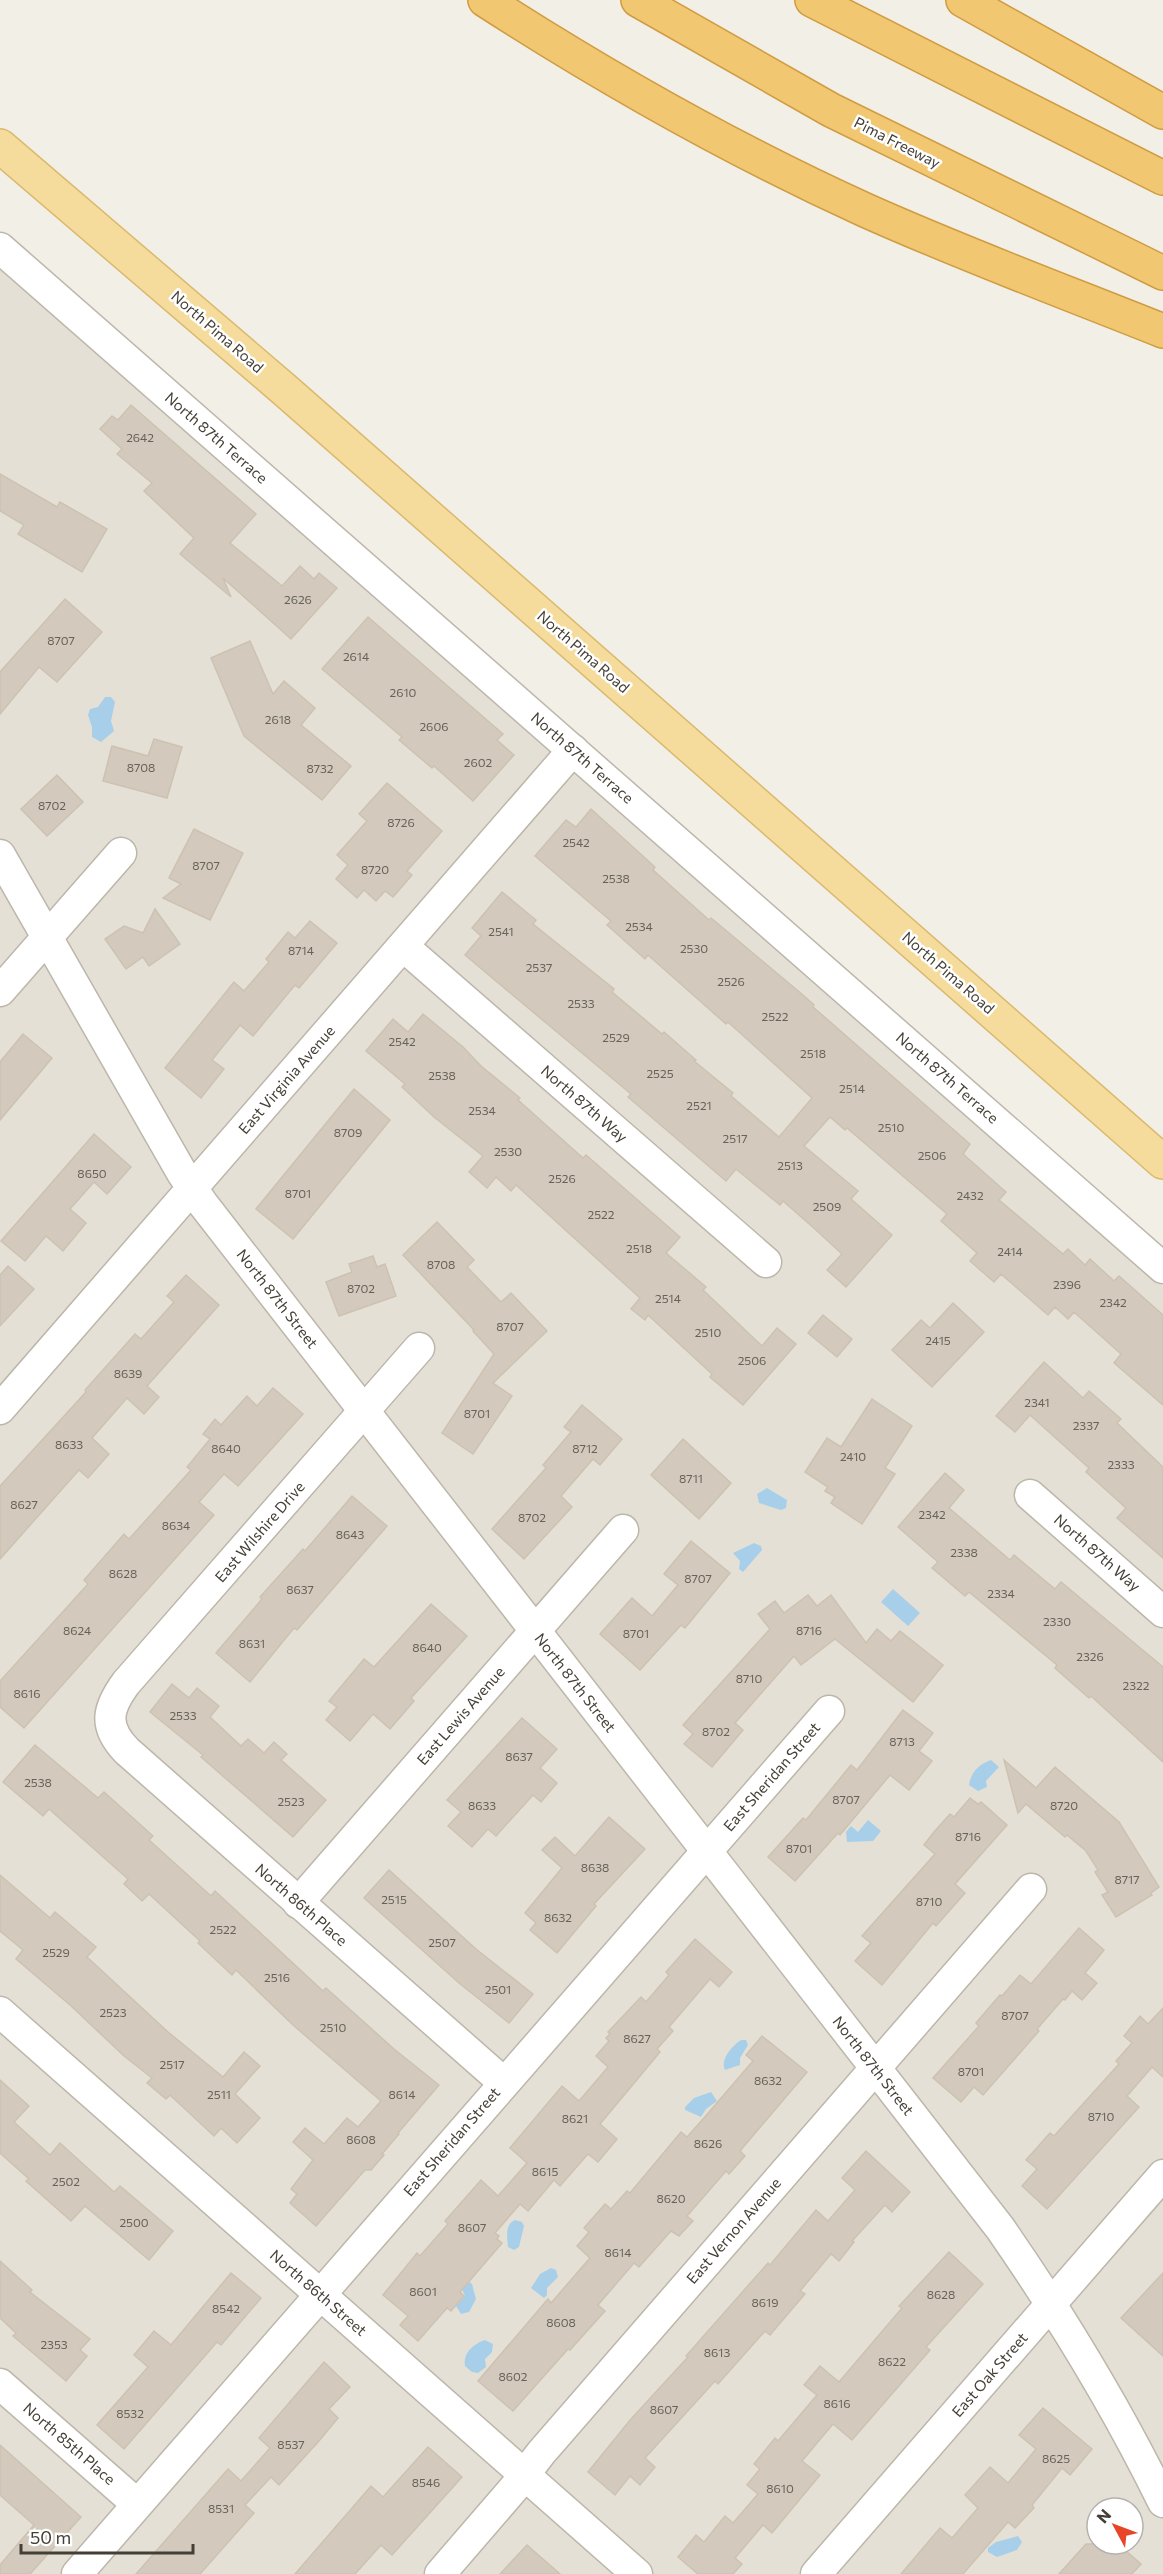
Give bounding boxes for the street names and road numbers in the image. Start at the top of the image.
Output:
street label: Pima Freeway [851,113,944,172]
street label: North Pima Road [168,286,267,376]
street label: North 87th Terrace [162,388,272,487]
street label: North Pima Road [534,606,633,696]
street label: North 87th Terrace [528,708,638,807]
street label: North Pima Road [899,927,998,1017]
street label: East Virginia Avenue [234,1021,338,1137]
street label: North 87th Terrace [893,1028,1003,1127]
street label: North 87th Way [538,1061,632,1146]
street label: North 87th Street [233,1245,322,1352]
street label: East Wilshire Drive [211,1477,308,1585]
street label: North 87th Way [1051,1510,1145,1595]
street label: North 87th Street [531,1629,620,1736]
street label: East Lewis Avenue [413,1662,508,1768]
street label: East Sheridan Street [719,1718,823,1834]
street label: North 86th Place [252,1859,351,1949]
street label: North 87th Street [829,2012,918,2119]
street label: East Sheridan Street [399,2083,503,2199]
street label: East Vernon Avenue [682,2174,784,2287]
street label: North 86th Street [267,2245,371,2339]
street label: East Oak Street [948,2328,1031,2420]
street label: North 85th Place [20,2399,119,2488]

